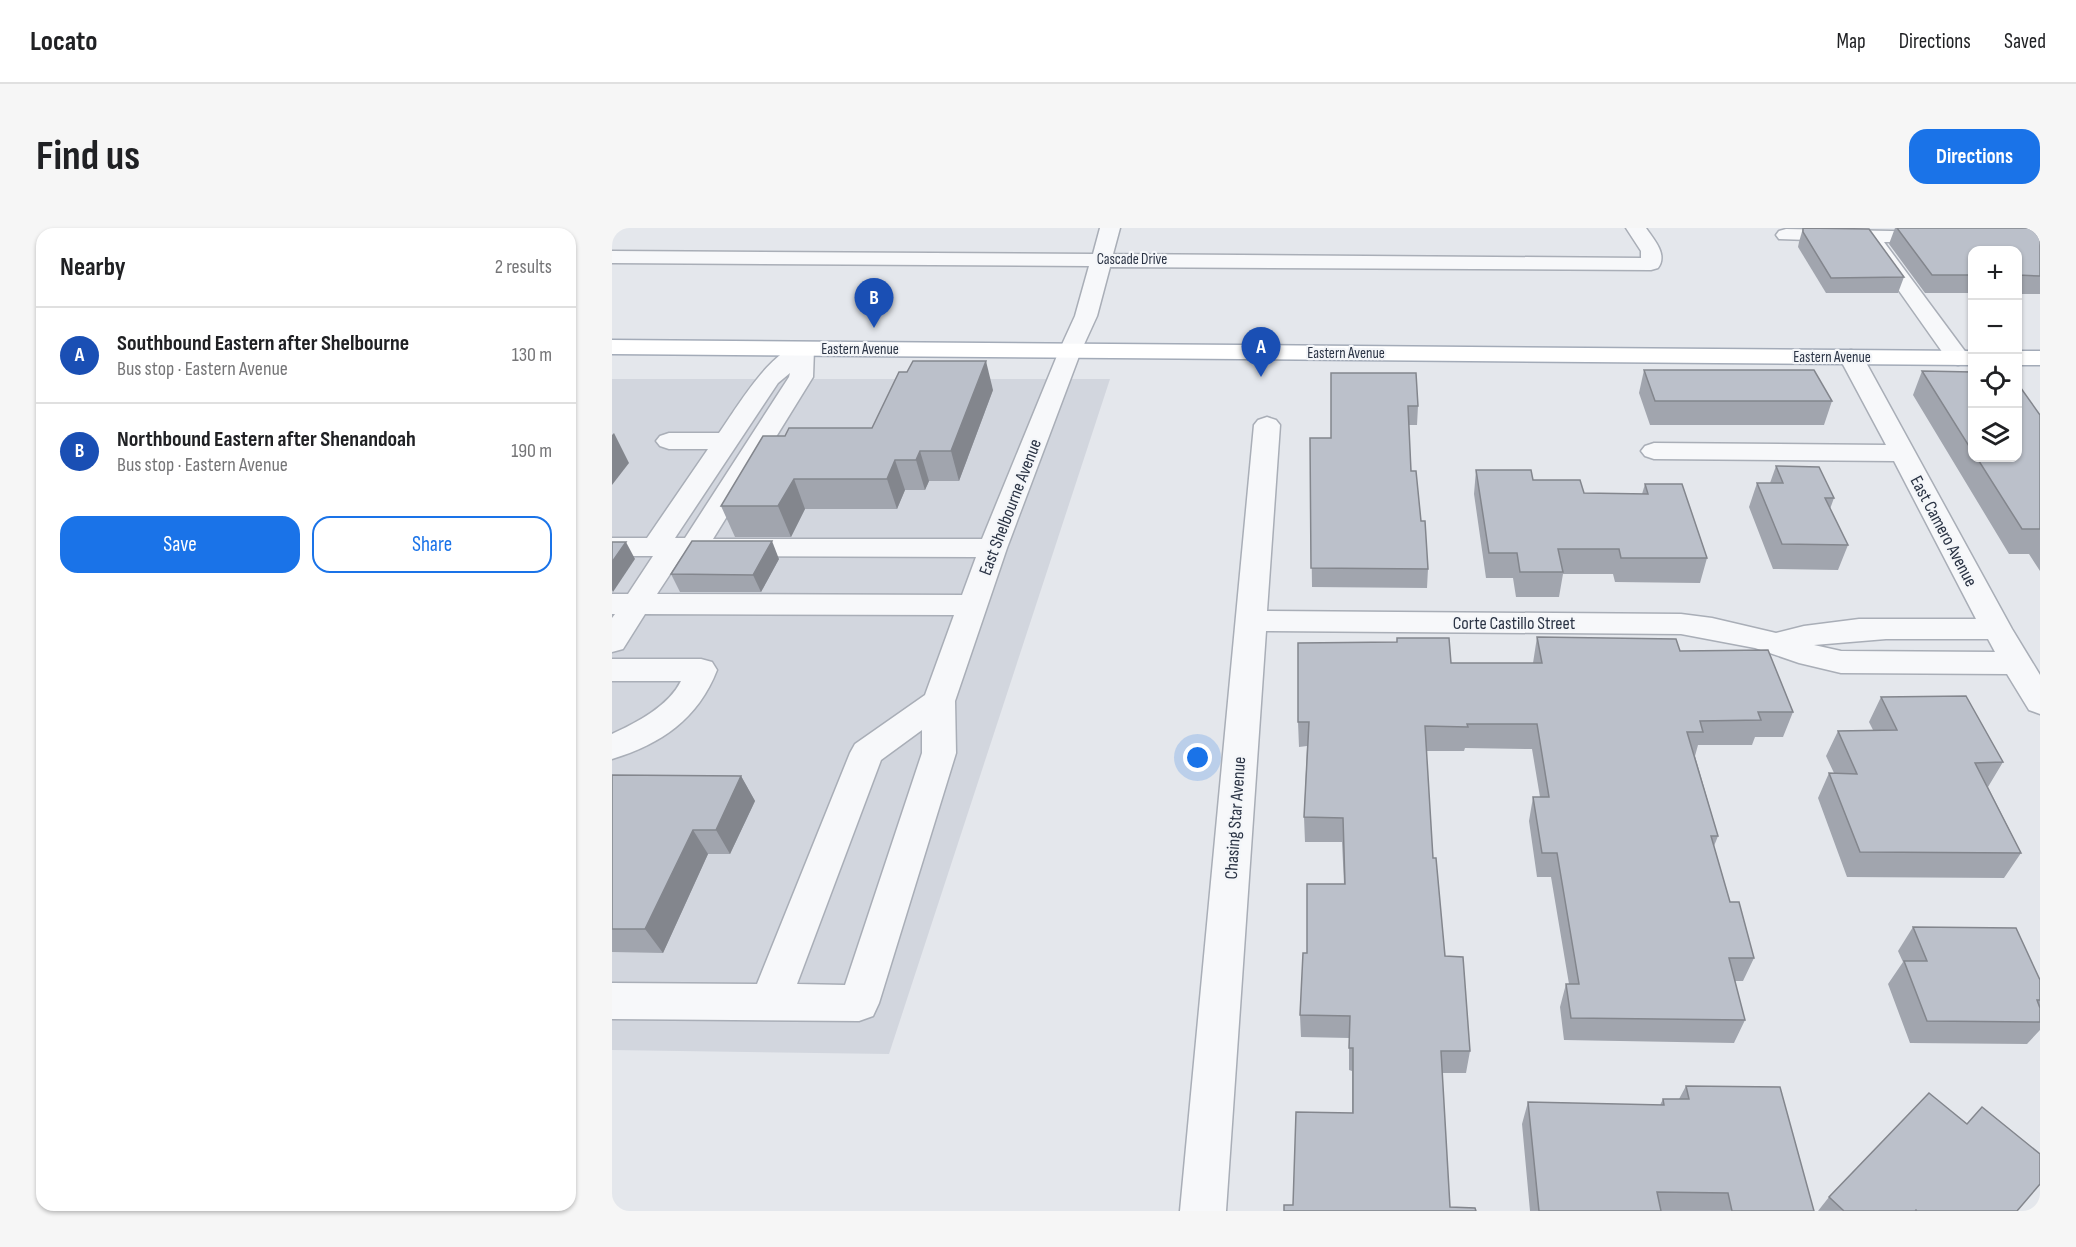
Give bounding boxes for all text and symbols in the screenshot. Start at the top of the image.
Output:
text: Locato [30,25,97,58]
text: Map [1836,29,1866,54]
text: Directions [1899,29,1971,54]
text: Saved [2004,29,2046,54]
button: Directions [1909,129,2040,184]
text: Find us [36,131,140,182]
map controls [1968,246,2022,462]
button: + [1968,246,2022,300]
street label: Cascade Drive [1097,250,1167,269]
text: Nearby [60,252,126,283]
text: 2 results [495,255,552,279]
pin: B [854,279,894,328]
button: − [1968,300,2022,354]
pin: A [1242,328,1280,377]
text: Southbound Eastern after Shelbourne [117,330,409,357]
street label: Eastern Avenue [821,340,899,359]
text: A [75,343,84,367]
text: 130 m [512,343,552,367]
street label: Eastern Avenue [1307,344,1385,363]
street label: Eastern Avenue [1793,348,1871,367]
button: locate [1968,354,2022,408]
text: Bus stop · Eastern Avenue [117,357,288,381]
button: layers [1968,408,2022,462]
text: Northbound Eastern after Shenandoah [117,426,416,453]
street label: East Shelbourne Avenue [975,436,1046,578]
text: B [75,439,84,463]
text: 190 m [511,439,552,463]
text: Bus stop · Eastern Avenue [117,453,288,477]
street label: East Camero Avenue [1906,472,1982,590]
button: Save [60,516,300,573]
button: Share [312,516,552,573]
street label: Corte Castillo Street [1453,613,1576,634]
your location [1183,743,1212,772]
street label: Chasing Star Avenue [1221,756,1250,880]

